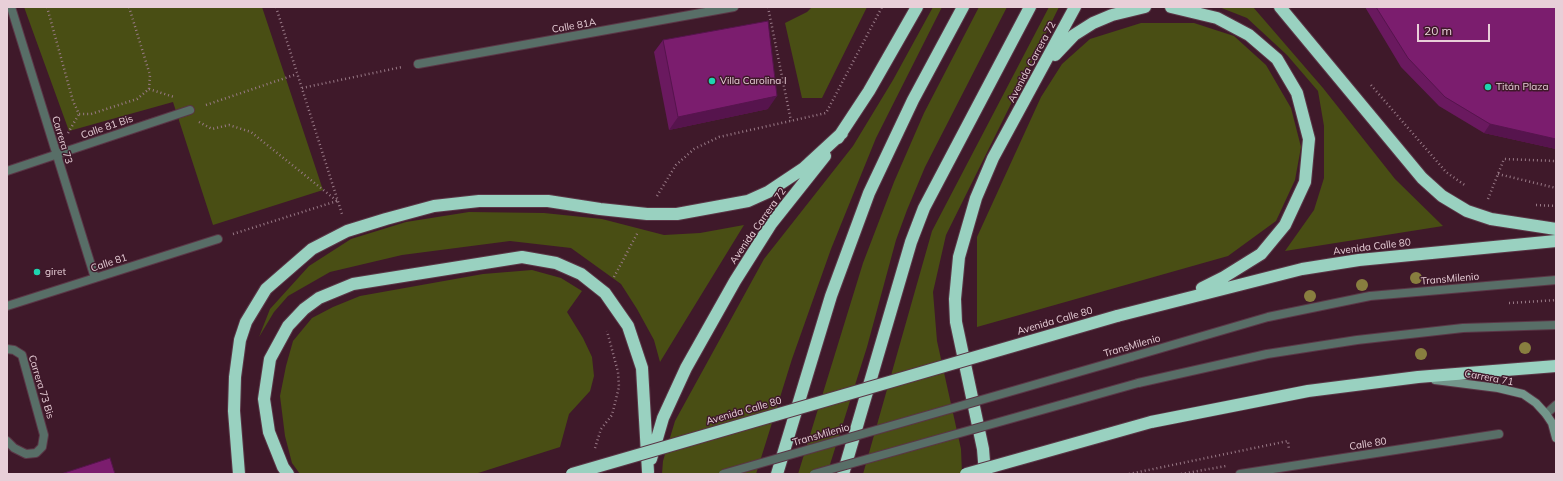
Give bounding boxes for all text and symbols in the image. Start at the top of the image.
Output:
street label: Calle 81A [551,16,597,36]
scale bar [1419,16,1492,42]
street label: Avenida Carrera 72 [1006,19,1058,105]
text: 20 m [1424,23,1452,38]
place label: Villa Carolina I [720,75,787,87]
marker: Villa Carolina I [707,76,717,86]
place label: Titán Plaza [1496,81,1548,93]
marker: Titán Plaza [1483,82,1493,92]
street label: Calle 81 Bis [79,112,135,142]
street label: Carrera 73 [49,115,75,165]
street label: Avenida Carrera 72 [727,186,789,266]
street label: Avenida Calle 80 [1333,236,1411,258]
street label: Calle 81 [89,252,129,274]
place label: giret [45,266,66,278]
marker: giret [32,267,42,277]
street label: TransMilenio [1420,270,1480,288]
street label: Avenida Calle 80 [1016,304,1094,338]
street label: TransMilenio [1102,332,1162,360]
street label: Carrera 73 Bis [26,354,56,420]
street label: Carrera 71 [1464,368,1514,388]
street label: Avenida Calle 80 [705,394,783,428]
street label: TransMilenio [791,421,851,449]
street label: Calle 80 [1349,435,1387,453]

